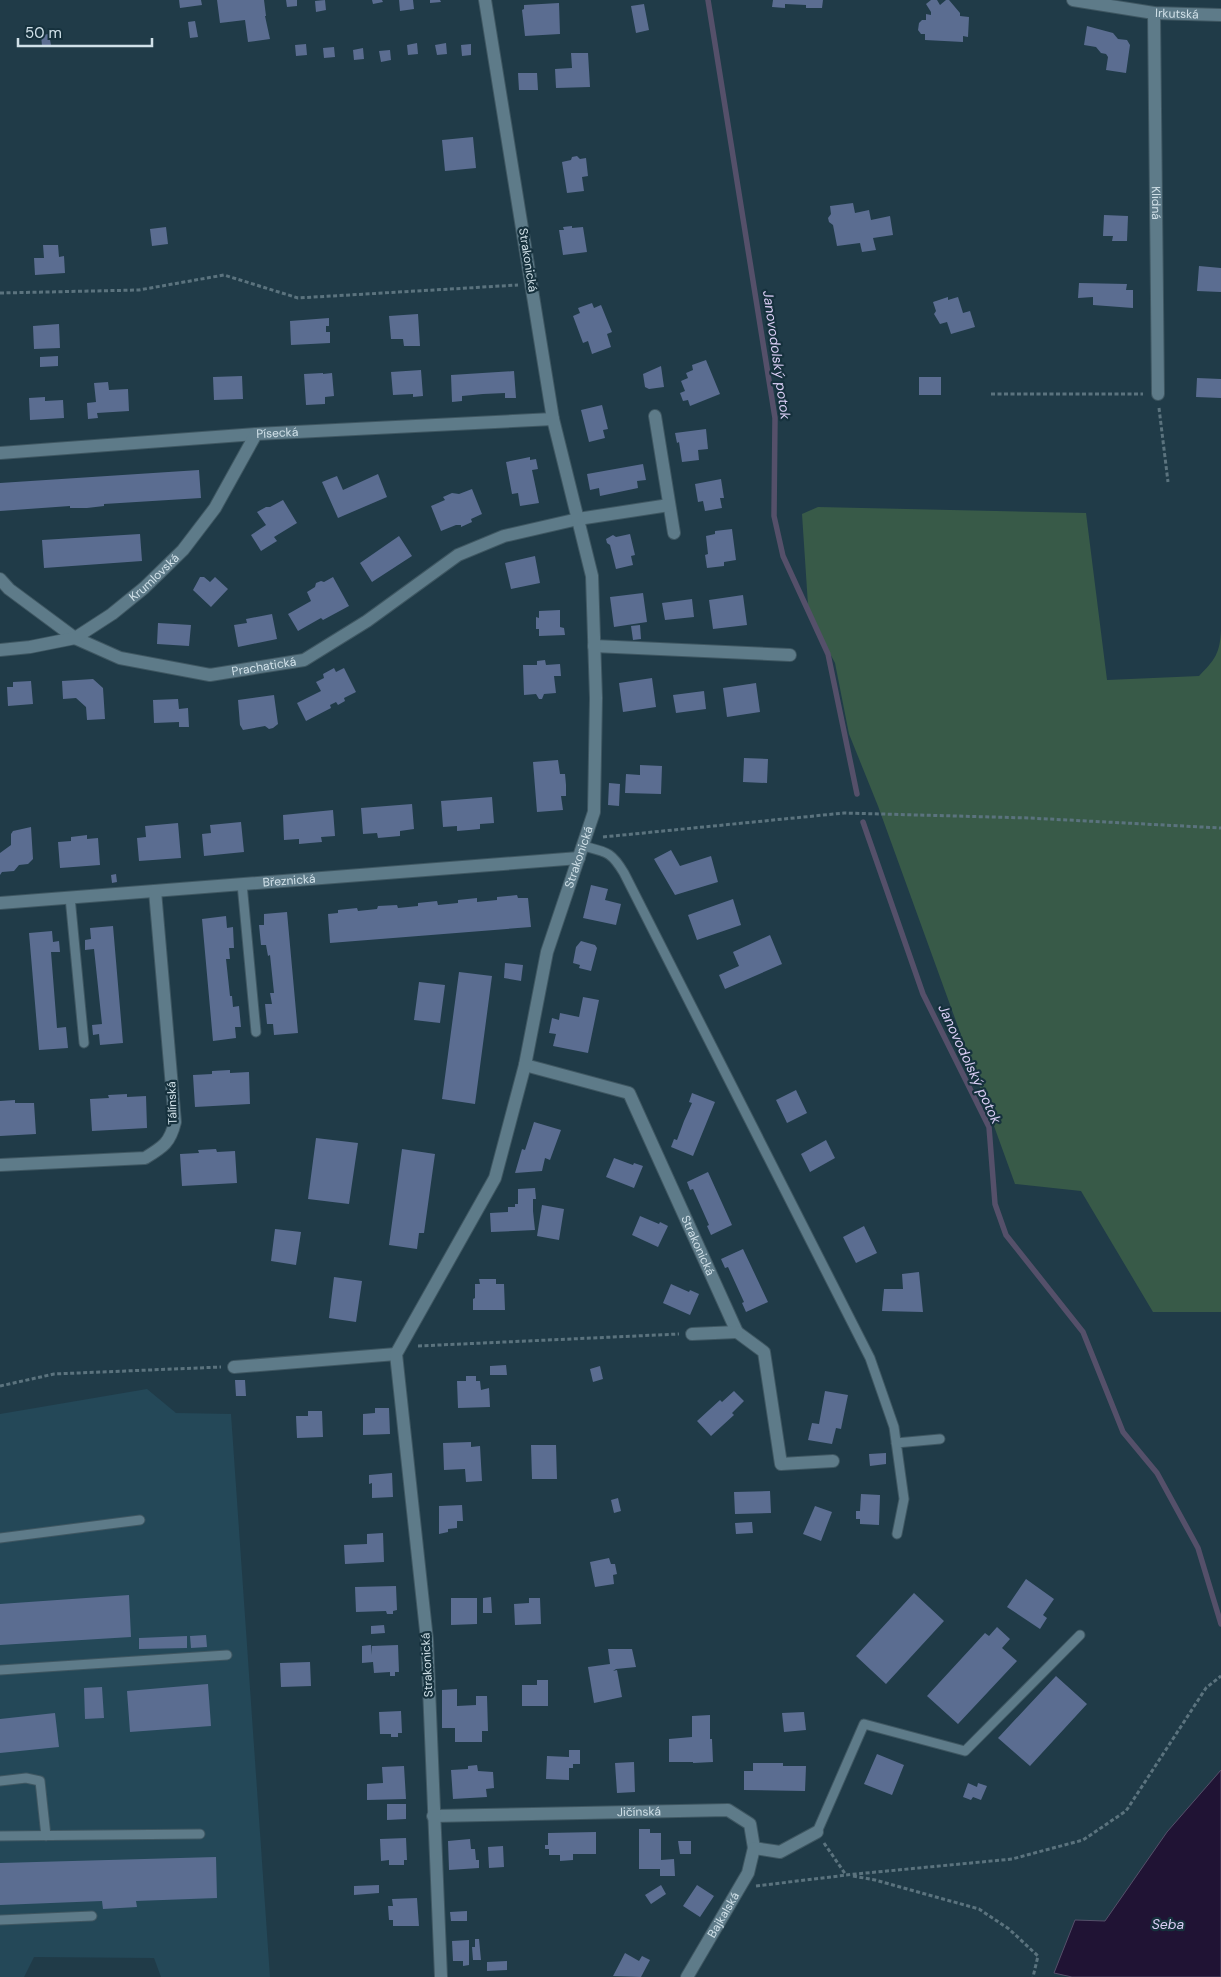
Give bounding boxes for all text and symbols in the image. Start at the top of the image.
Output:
street label: Irkutská [1155,5,1199,22]
scale bar [18,15,151,47]
text: 50 m [25,23,62,43]
street label: Klidná [1148,186,1164,220]
street label: Strakonická [515,227,541,293]
water label: Janovodolský potok [759,289,795,421]
street label: Písecká [256,424,299,442]
street label: Krumlovská [126,550,183,605]
street label: Prachatická [230,653,297,679]
street label: Strakonická [561,824,597,890]
street label: Březnická [262,870,316,891]
water label: Janovodolský potok [934,1001,1006,1127]
street label: Tálínská [163,1081,181,1125]
street label: Strakonická [677,1213,718,1278]
street label: Strakonická [417,1632,437,1698]
street label: Jičínská [617,1803,661,1820]
street label: Bajkalská [704,1889,743,1941]
water label: Seba [1152,1915,1185,1933]

